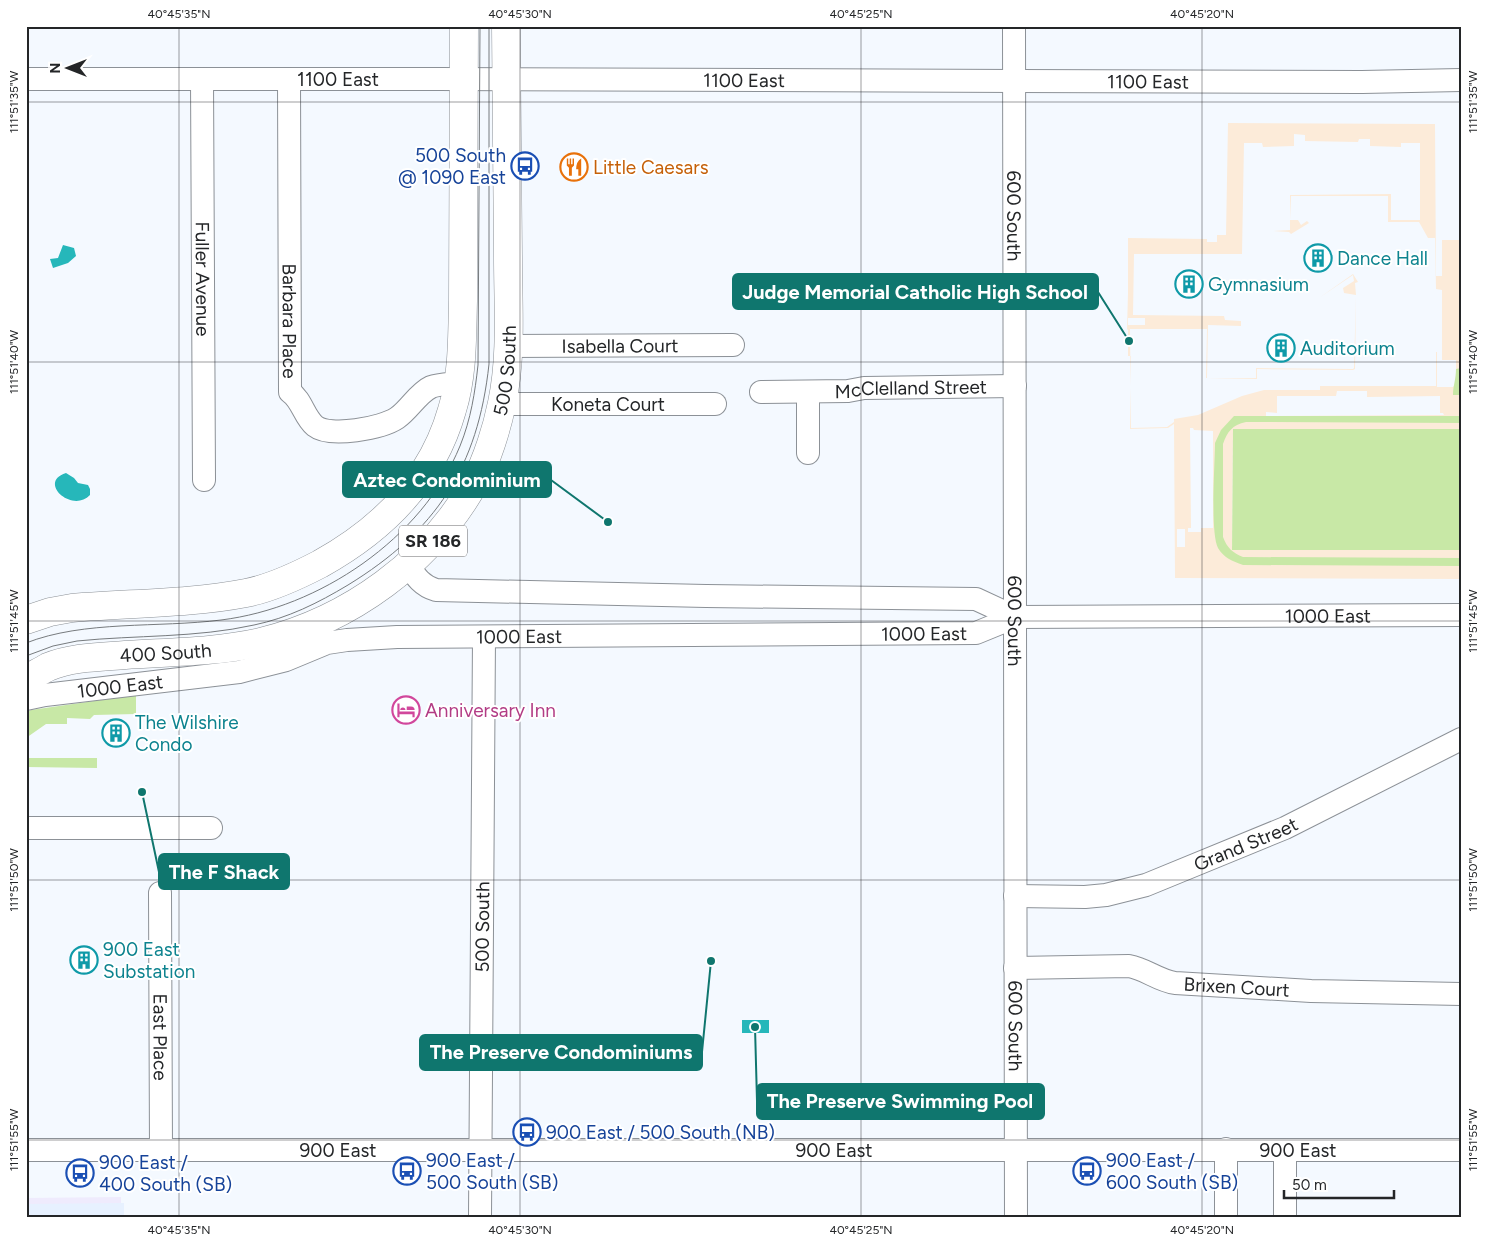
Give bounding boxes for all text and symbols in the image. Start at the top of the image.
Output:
text: 40°45'35"N [148,7,210,21]
text: 40°45'30"N [488,7,552,21]
text: 40°45'25"N [829,7,893,21]
text: 40°45'20"N [1170,7,1234,21]
north arrow [42,42,92,92]
text: N [47,63,64,73]
street label: 1100 East [297,68,379,91]
street label: 1100 East [703,68,785,92]
text: 111°51'35"W [7,70,21,133]
street label: 1100 East [1107,70,1189,93]
text: 111°51'35"W [1466,70,1480,133]
place label: 500 South @ 1090 East [398,144,506,189]
bus stop icon: 500 South @ 1090 East [510,151,540,181]
restaurant icon: Little Caesars [559,152,589,182]
place label: Little Caesars [593,156,709,179]
street label: 600 South [1003,171,1026,261]
street label: Fuller Avenue [191,221,215,337]
building icon: Dance Hall [1303,243,1333,273]
place label: Dance Hall [1337,247,1428,270]
street label: Barbara Place [278,263,301,379]
building icon: Gymnasium [1174,269,1204,299]
place label: Gymnasium [1208,273,1309,296]
callout: Judge Memorial Catholic High School [733,274,1098,309]
text: Judge Memorial Catholic High School [742,280,1088,304]
street label: 500 South [488,325,520,418]
text: 111°51'40"W [7,329,21,394]
text: 111°51'40"W [1466,329,1480,394]
building icon: Auditorium [1266,333,1296,363]
street label: Isabella Court [561,334,679,357]
place label: Auditorium [1300,337,1395,360]
street label: McClelland Street [835,375,987,403]
street label: Koneta Court [551,393,665,416]
callout: Aztec Condominium [343,462,551,497]
text: Aztec Condominium [353,468,541,492]
road number: SR 186 [399,526,467,556]
street label: 600 South [1003,576,1027,666]
text: 111°51'45"W [7,589,21,653]
text: 111°51'45"W [1466,589,1480,653]
street label: 1000 East [1285,604,1371,627]
street label: 1000 East [881,622,967,645]
street label: 1000 East [476,624,562,648]
street label: 400 South [119,638,213,667]
street label: 1000 East [76,670,164,703]
hotel icon: Anniversary Inn [391,695,421,725]
place label: Anniversary Inn [425,699,556,722]
place label: The Wilshire Condo [135,711,239,756]
building icon: The Wilshire Condo [101,718,131,748]
street label: Grand Street [1190,812,1301,876]
text: 111°51'50"W [7,848,21,912]
text: 111°51'50"W [1466,848,1480,912]
callout: The F Shack [159,854,289,889]
text: The F Shack [169,860,280,884]
street label: 500 South [470,881,494,973]
place label: 900 East Substation [103,938,195,983]
building icon: 900 East Substation [69,945,99,975]
street label: Brixen Court [1183,972,1290,1001]
street label: 600 South [1004,981,1027,1071]
street label: East Place [149,993,172,1081]
callout: The Preserve Condominiums [420,1035,702,1070]
text: The Preserve Condominiums [430,1040,692,1064]
callout: The Preserve Swimming Pool [757,1084,1044,1119]
text: The Preserve Swimming Pool [767,1089,1033,1113]
text: 111°51'55"W [7,1108,21,1171]
text: 111°51'55"W [1466,1108,1480,1171]
bus stop icon: 900 East / 500 South (NB) [512,1117,542,1147]
place label: 900 East / 500 South (NB) [546,1121,775,1144]
street label: 900 East [300,1139,376,1162]
street label: 900 East [796,1139,872,1162]
street label: 900 East [1260,1139,1336,1162]
place label: 900 East / 500 South (SB) [426,1149,558,1194]
place label: 900 East / 600 South (SB) [1106,1149,1238,1194]
place label: 900 East / 400 South (SB) [99,1151,232,1196]
bus stop icon: 900 East / 500 South (SB) [392,1156,422,1186]
bus stop icon: 900 East / 600 South (SB) [1072,1156,1102,1186]
bus stop icon: 900 East / 400 South (SB) [65,1158,95,1188]
scale bar [1284,1168,1394,1200]
text: 50 m [1292,1176,1327,1194]
text: 40°45'35"N [148,1223,210,1237]
text: 40°45'30"N [488,1223,552,1237]
text: 40°45'25"N [829,1223,893,1237]
text: 40°45'20"N [1170,1223,1234,1237]

